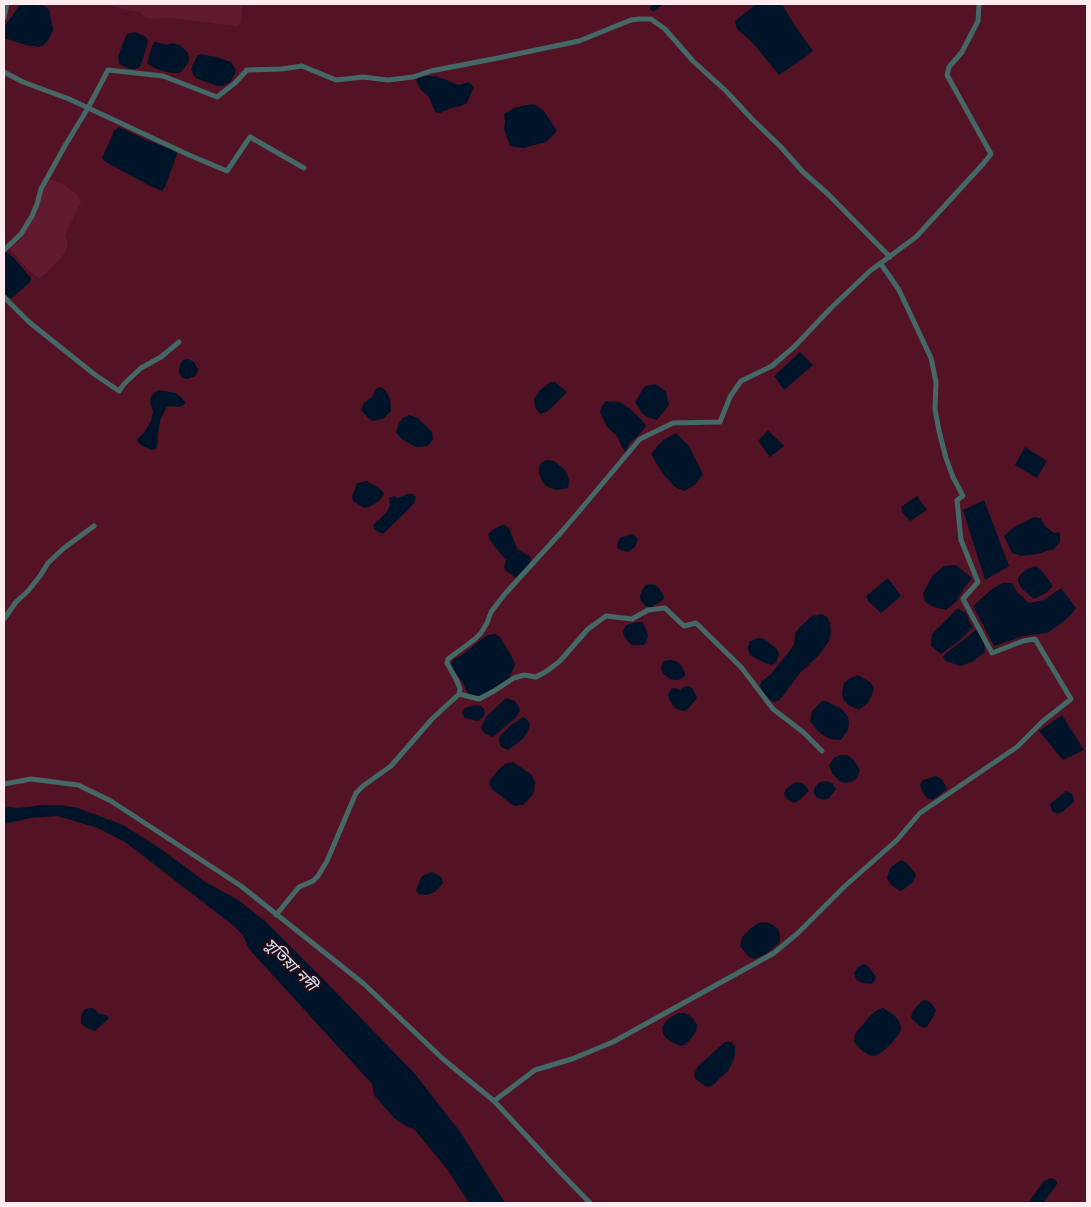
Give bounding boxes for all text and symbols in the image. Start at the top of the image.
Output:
water label: সুতিয়া নদী [260,935,320,995]

